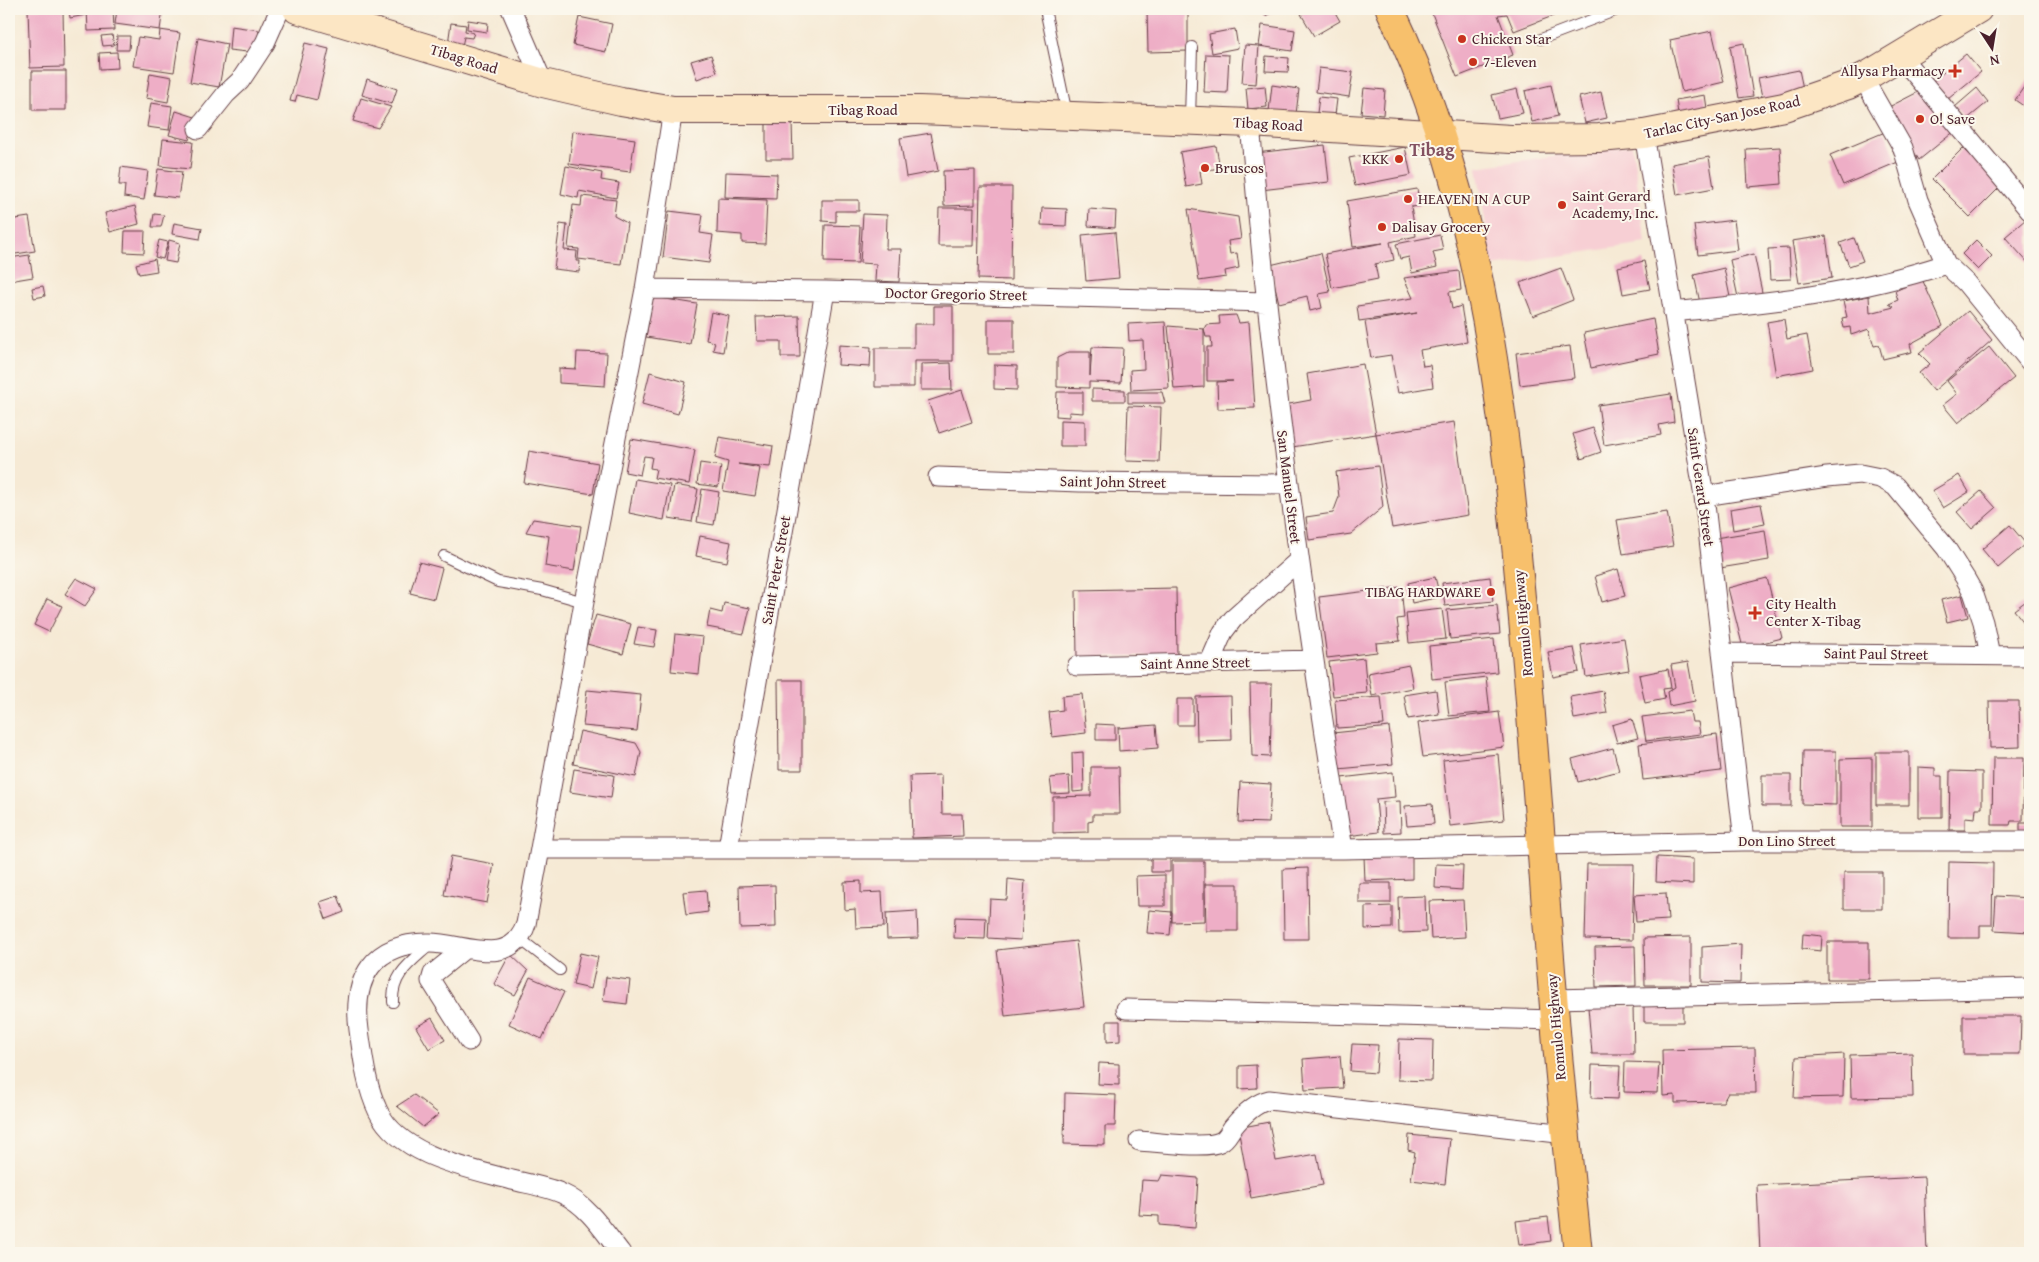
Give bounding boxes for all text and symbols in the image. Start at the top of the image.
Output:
north arrow [1966,22,2016,72]
place label: Chicken Star [1472,28,1551,49]
marker: Chicken Star [1456,33,1468,45]
street label: Tibag Road [428,38,501,79]
text: N [1987,50,2001,72]
place label: 7-Eleven [1483,51,1537,72]
marker: 7-Eleven [1467,56,1479,68]
place label: Allysa Pharmacy [1840,60,1946,81]
marker: Allysa Pharmacy [1949,65,1961,77]
street label: Tarlac City-San Jose Road [1642,90,1802,143]
street label: Tibag Road [828,99,898,120]
place label: O! Save [1930,108,1975,129]
street label: Tibag Road [1233,111,1303,136]
marker: O! Save [1914,113,1926,125]
district label: Tibag [1410,136,1455,163]
place label: KKK [1362,148,1389,169]
marker: KKK [1393,153,1405,165]
place label: Bruscos [1215,157,1264,178]
marker: Bruscos [1199,162,1211,174]
place label: Saint Gerard Academy, Inc. [1572,185,1658,223]
place label: HEAVEN IN A CUP [1418,188,1530,209]
marker: HEAVEN IN A CUP [1402,193,1414,205]
marker: Saint Gerard Academy, Inc. [1556,199,1568,211]
place label: Dalisay Grocery [1392,216,1491,237]
marker: Dalisay Grocery [1376,221,1388,233]
street label: Doctor Gregorio Street [885,282,1028,305]
street label: Saint Gerard Street [1683,426,1720,548]
street label: San Manuel Street [1272,429,1307,546]
street label: Saint John Street [1060,470,1167,493]
street label: Saint Peter Street [756,513,796,626]
street label: Romulo Highway [1507,568,1538,677]
place label: TIBAG HARDWARE [1365,581,1481,602]
marker: TIBAG HARDWARE [1485,586,1497,598]
place label: City Health Center X-Tibag [1766,593,1861,631]
marker: City Health Center X-Tibag [1748,606,1762,620]
street label: Saint Paul Street [1824,642,1929,665]
street label: Saint Anne Street [1140,651,1251,674]
street label: Don Lino Street [1738,830,1836,851]
street label: Romulo Highway [1540,972,1571,1081]

